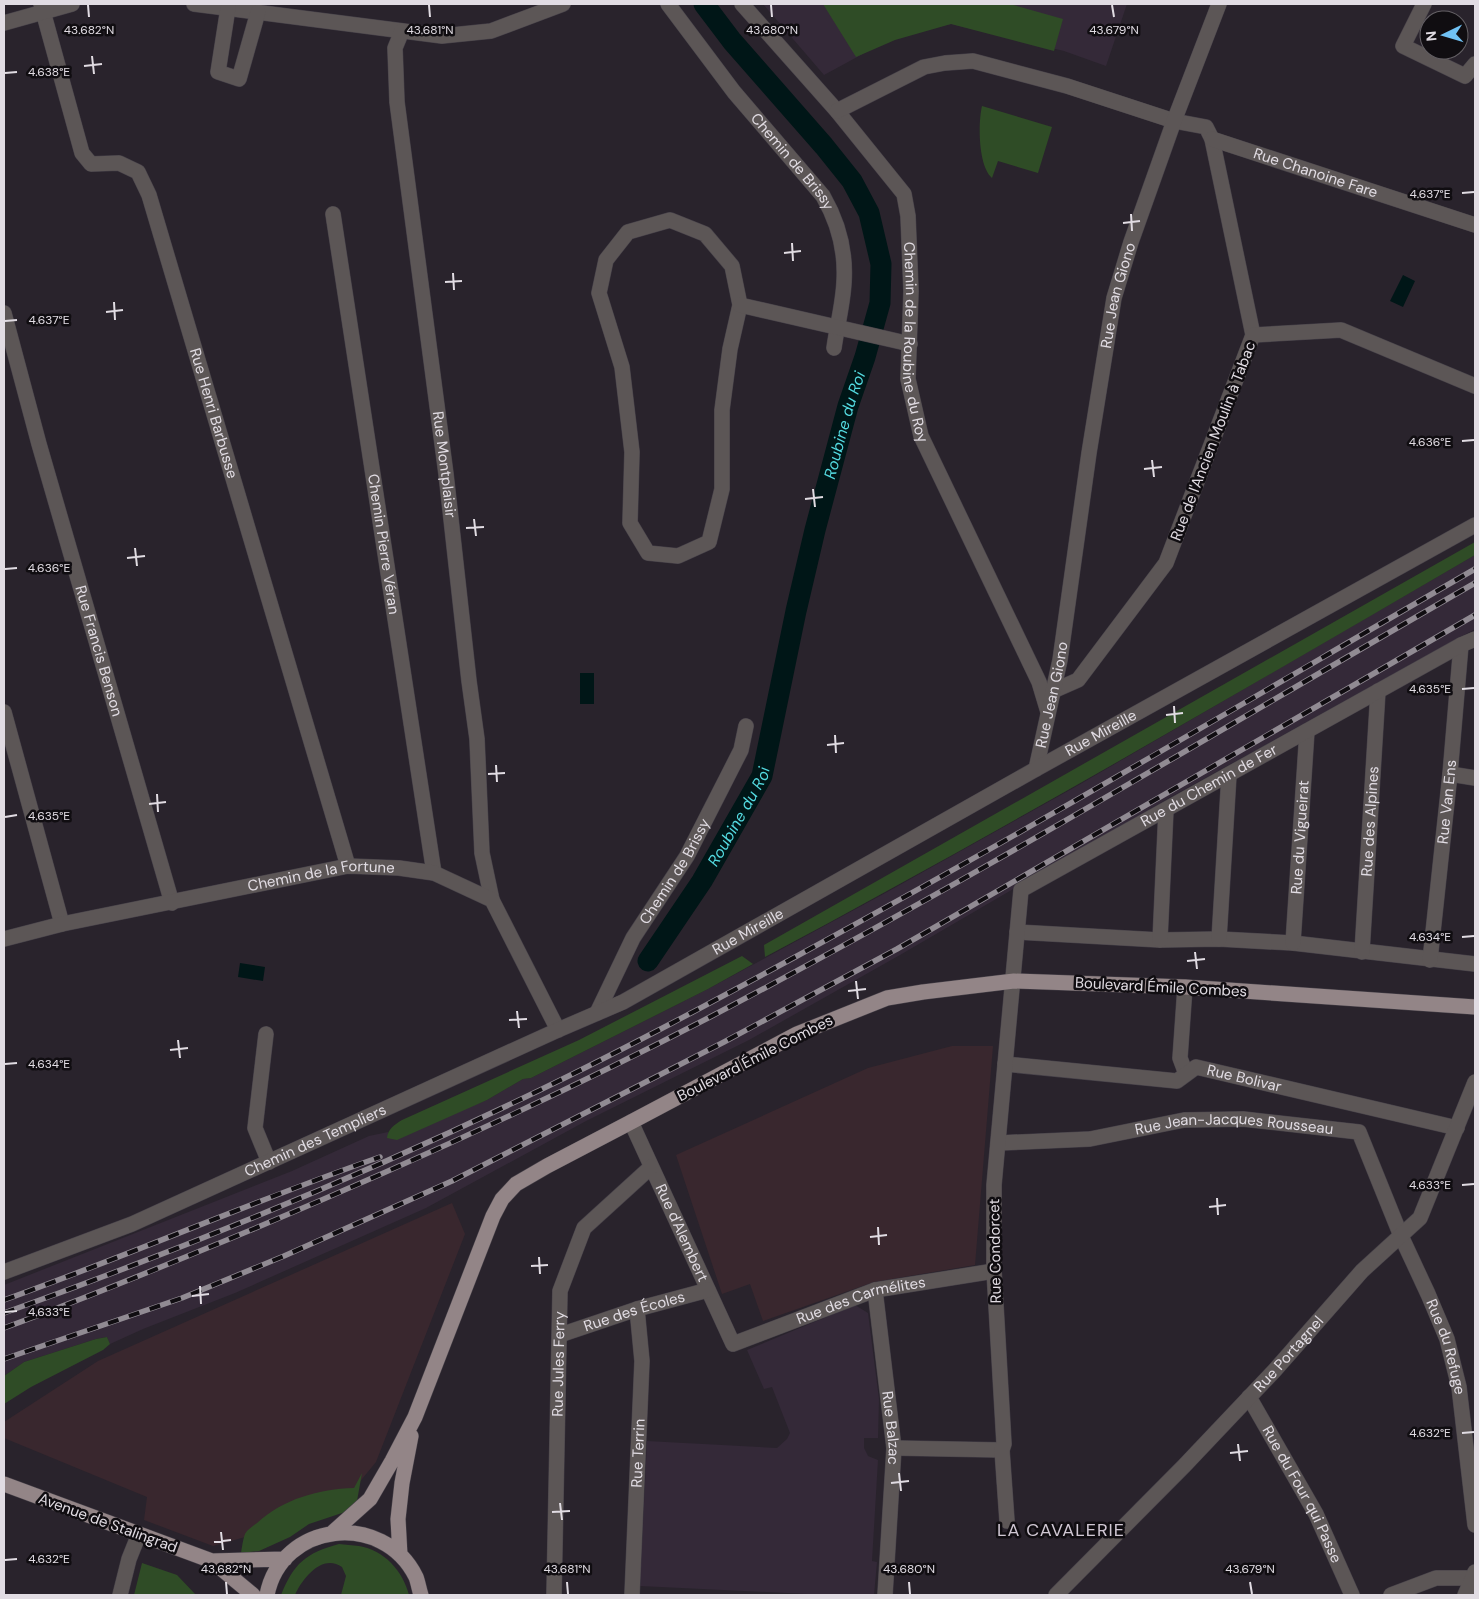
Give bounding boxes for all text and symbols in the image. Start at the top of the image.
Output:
north arrow [1419,10,1469,60]
text: 43.682°N [64,22,114,38]
text: 43.681°N [406,22,454,38]
text: 43.680°N [746,22,798,38]
text: 43.679°N [1089,22,1139,38]
text: N [1422,30,1440,42]
text: 4.638°E [28,64,70,80]
street label: Chemin de Brissy [746,109,839,214]
street label: Rue Chanoine Fare [1251,143,1380,202]
text: 4.637°E [1409,186,1451,202]
street label: Rue Jean Giono [1096,240,1140,350]
street label: Chemin de la Roubine du Roy [898,241,933,447]
text: 4.637°E [28,312,70,328]
street label: Rue de l'Ancien Moulin à Tabac [1166,338,1260,544]
street label: Rue Henri Barbusse [185,346,243,481]
water label: Roubine du Roi [819,368,871,481]
street label: Rue Montplaisir [428,410,461,519]
text: 4.636°E [1409,434,1451,450]
street label: Chemin Pierre Véran [363,473,404,616]
text: 4.636°E [28,560,70,576]
street label: Rue Francis Benson [70,583,127,719]
street label: Rue Jean Giono [1031,640,1072,750]
text: 4.635°E [1409,681,1451,697]
street label: Rue Mireille [1062,705,1140,761]
street label: Rue du Chemin de Fer [1137,739,1281,831]
street label: Rue Van Ens [1433,759,1461,845]
water label: Roubine du Roi [703,764,775,870]
street label: Rue des Alpines [1357,765,1383,877]
street label: Rue du Vigueirat [1286,779,1314,895]
text: 4.635°E [28,808,70,824]
street label: Chemin de Brissy [635,814,715,928]
street label: Chemin de la Fortune [246,856,395,896]
street label: Rue Mireille [709,903,787,960]
text: 4.634°E [1409,929,1451,945]
street label: Boulevard Émile Combes [1074,973,1248,1001]
street label: Boulevard Émile Combes [674,1010,836,1106]
text: 4.634°E [28,1056,70,1072]
street label: Rue Bolivar [1205,1060,1284,1097]
street label: Chemin des Templiers [241,1100,389,1182]
street label: Rue Jean-Jacques Rousseau [1133,1109,1334,1140]
text: 4.633°E [1409,1177,1451,1193]
street label: Rue d'Alembert [651,1181,713,1285]
street label: Rue Condorcet [984,1198,1006,1303]
street label: Rue des Carmélites [793,1272,927,1329]
street label: Rue des Écoles [581,1287,687,1336]
street label: Rue du Refuge [1421,1296,1470,1396]
text: 4.633°E [28,1304,70,1320]
street label: Rue Jules Ferry [548,1311,570,1417]
street label: Rue Portagnel [1249,1312,1328,1396]
street label: Rue Balzac [877,1390,904,1466]
street label: Rue Terrin [627,1418,650,1488]
street label: Rue du Four qui Passe [1258,1422,1346,1566]
text: 4.632°E [1409,1425,1451,1441]
street label: Avenue de Stalingrad [36,1489,180,1557]
district label: LA CAVALERIE [997,1518,1125,1542]
text: 4.632°E [28,1551,70,1567]
text: 43.682°N [201,1561,251,1577]
text: 43.681°N [543,1561,591,1577]
text: 43.680°N [883,1561,935,1577]
text: 43.679°N [1225,1561,1275,1577]

